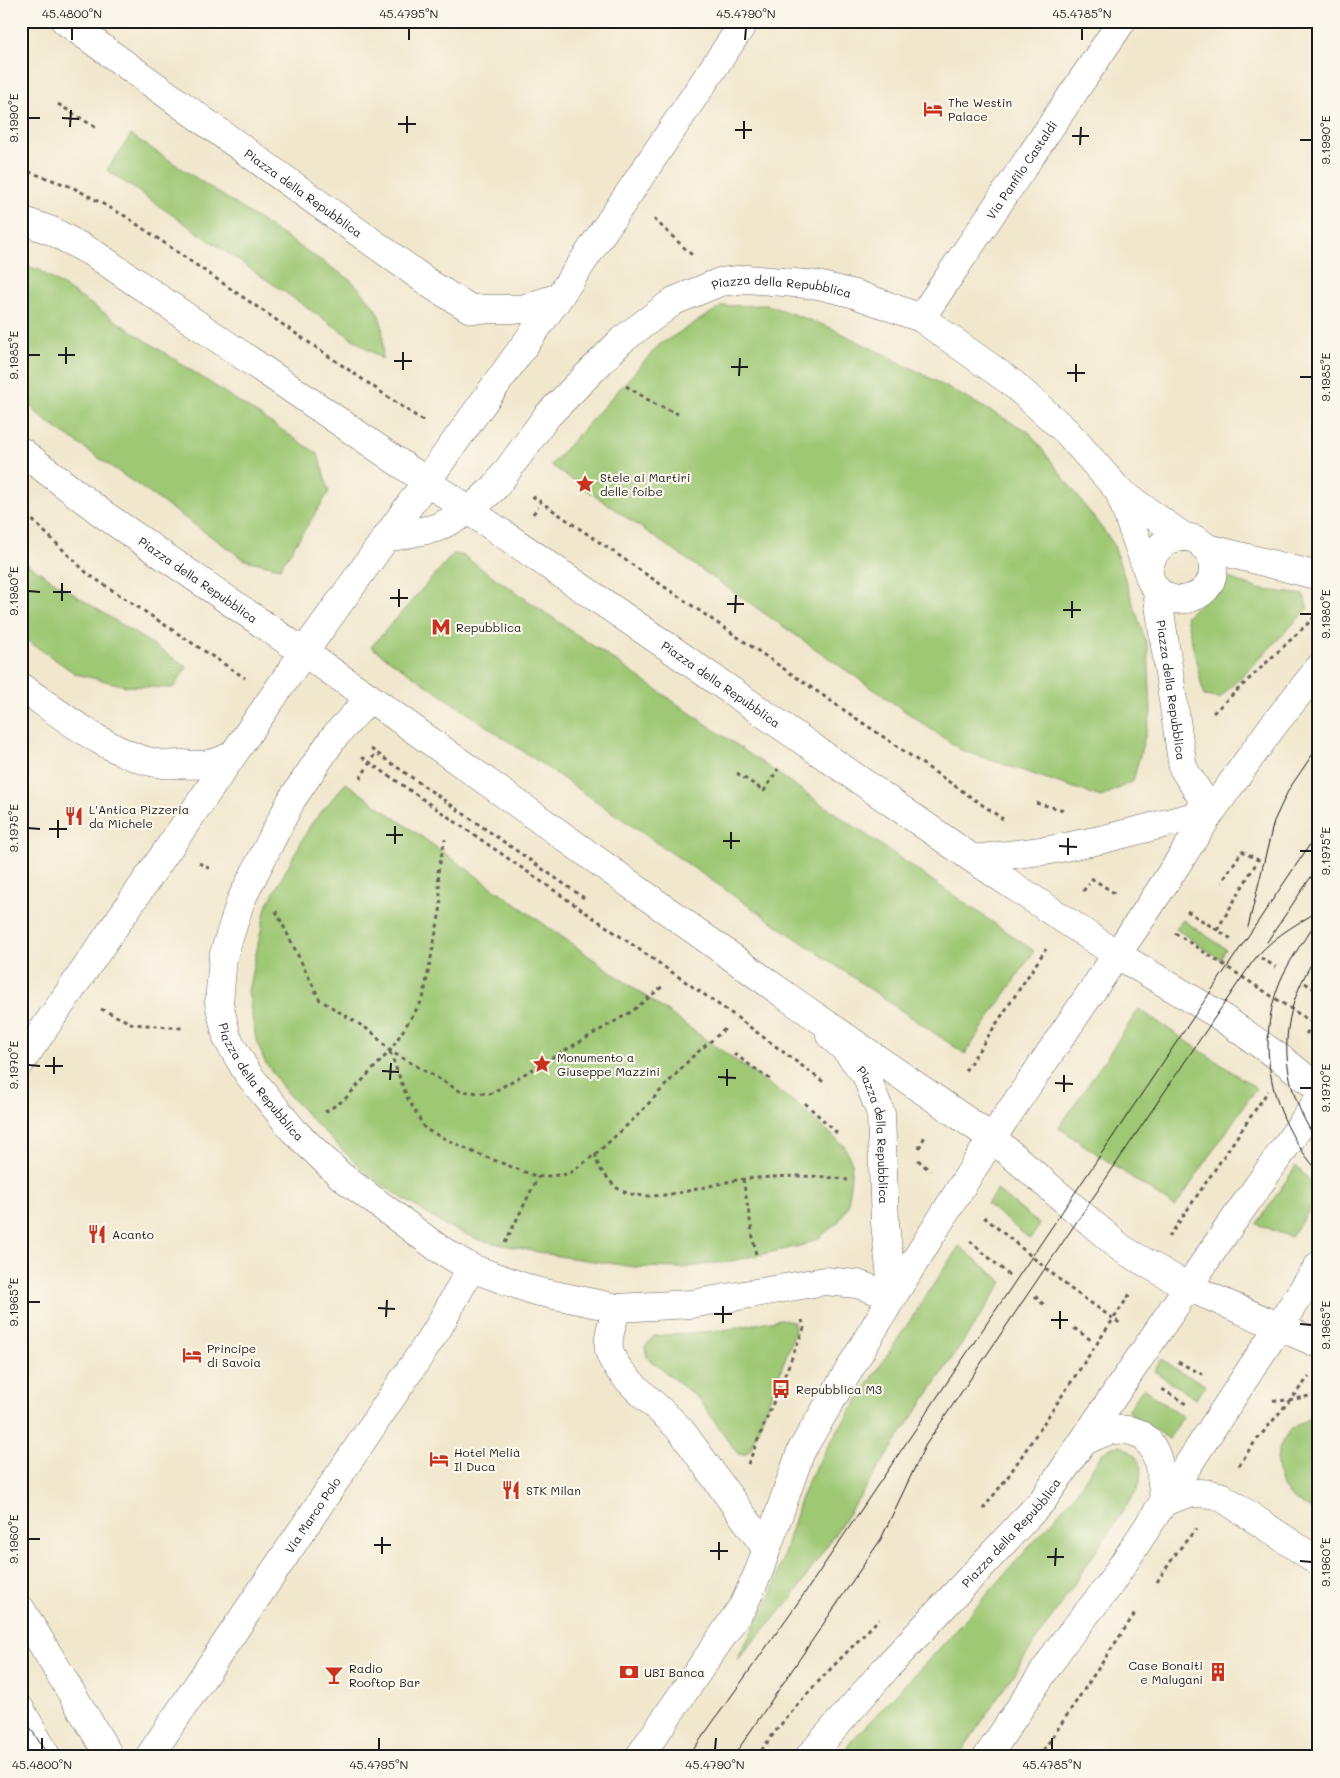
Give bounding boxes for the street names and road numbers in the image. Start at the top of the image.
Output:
street label: Via Panfilo Castaldi [982,117,1060,222]
street label: Piazza della Repubblica [242,145,366,241]
street label: Piazza della Repubblica [709,271,853,301]
street label: Piazza della Repubblica [135,533,261,626]
street label: Piazza della Repubblica [1153,619,1190,761]
street label: Piazza della Repubblica [658,637,784,731]
street label: Piazza della Repubblica [216,1021,307,1144]
street label: Piazza della Repubblica [854,1063,892,1204]
street label: Via Marco Polo [281,1474,344,1556]
street label: Piazza della Repubblica [958,1475,1064,1590]

